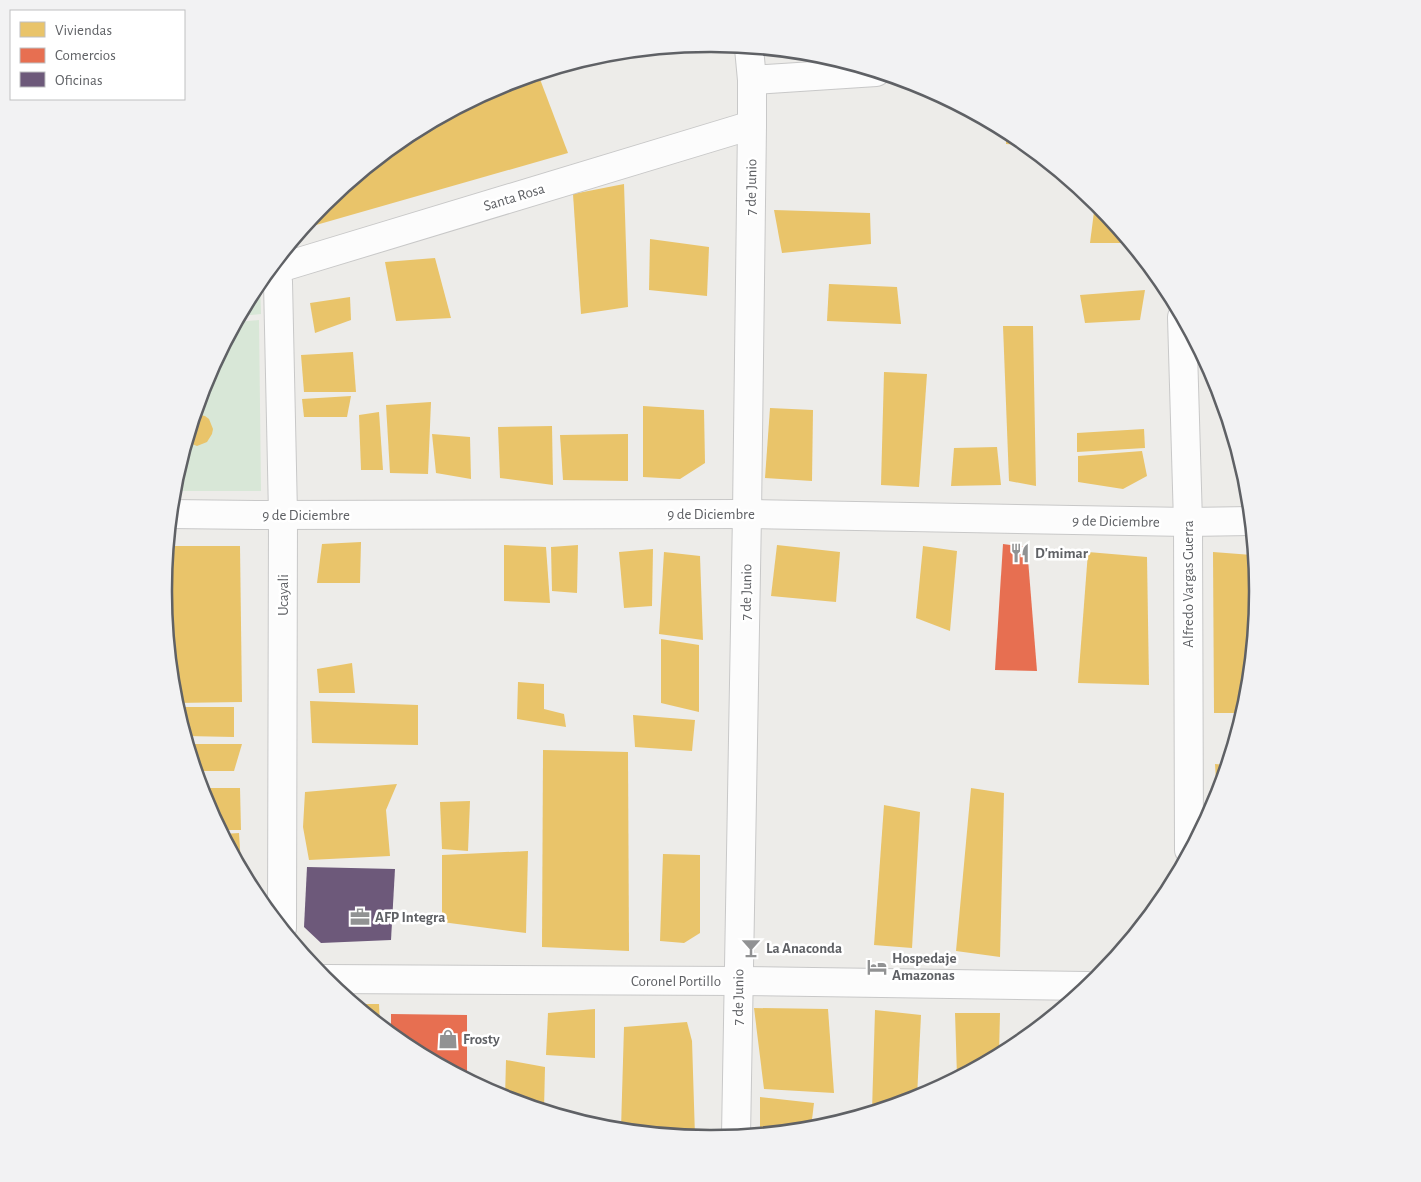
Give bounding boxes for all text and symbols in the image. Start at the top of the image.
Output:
legend [10,10,185,100]
text: Viviendas [55,23,112,38]
text: Comercios [55,48,116,63]
text: Oficinas [55,73,102,88]
street label: 7 de Junio [744,159,759,215]
street label: Santa Rosa [482,181,547,214]
street label: 9 de Diciembre [667,507,755,522]
street label: 9 de Diciembre [262,508,350,523]
street label: 9 de Diciembre [1072,513,1160,530]
street label: Alfredo Vargas Guerra [1181,520,1196,648]
restaurant icon: D'mimar [1009,542,1031,564]
place label: D'mimar [1035,546,1089,561]
street label: 7 de Junio [739,564,754,620]
street label: Ucayali [276,574,291,616]
office icon: AFP Integra [349,906,371,928]
place label: AFP Integra [375,910,445,925]
bar icon: La Anaconda [740,937,762,959]
place label: La Anaconda [766,941,842,956]
place label: Hospedaje Amazonas [892,951,957,983]
hotel icon: Hospedaje Amazonas [866,956,888,978]
street label: 7 de Junio [731,969,746,1025]
street label: Coronel Portillo [631,974,721,989]
shop icon: Frosty [437,1028,459,1050]
place label: Frosty [463,1032,500,1047]

